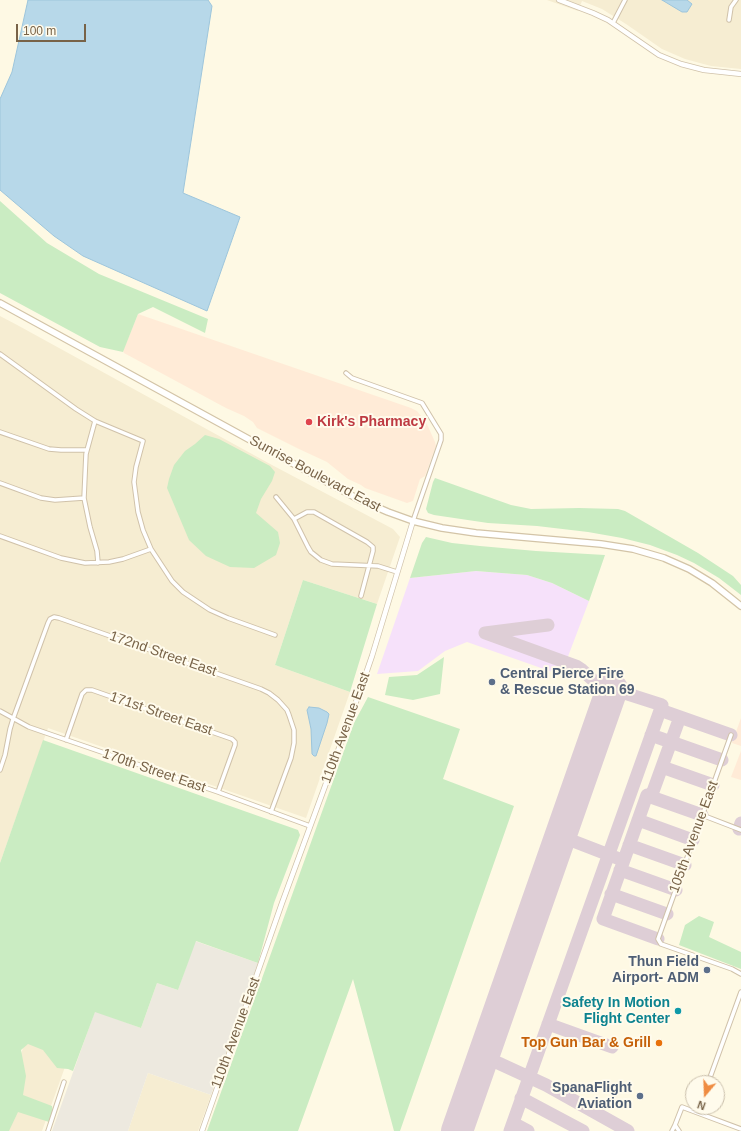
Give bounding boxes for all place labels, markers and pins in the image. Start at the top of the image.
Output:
place label: Kirk's Pharmacy [317,414,426,430]
marker: Kirk's Pharmacy [304,417,314,427]
place label: Central Pierce Fire & Rescue Station 69 [500,666,635,698]
marker: Central Pierce Fire & Rescue Station 69 [487,677,497,687]
place label: Thun Field Airport- ADM [612,954,699,986]
marker: Thun Field Airport- ADM [702,965,712,975]
place label: Safety In Motion Flight Center [562,995,670,1028]
marker: Safety In Motion Flight Center [673,1006,683,1016]
place label: Top Gun Bar & Grill [521,1035,651,1051]
marker: Top Gun Bar & Grill [654,1038,664,1048]
place label: SpanaFlight Aviation [552,1080,632,1112]
marker: SpanaFlight Aviation [635,1091,645,1101]

